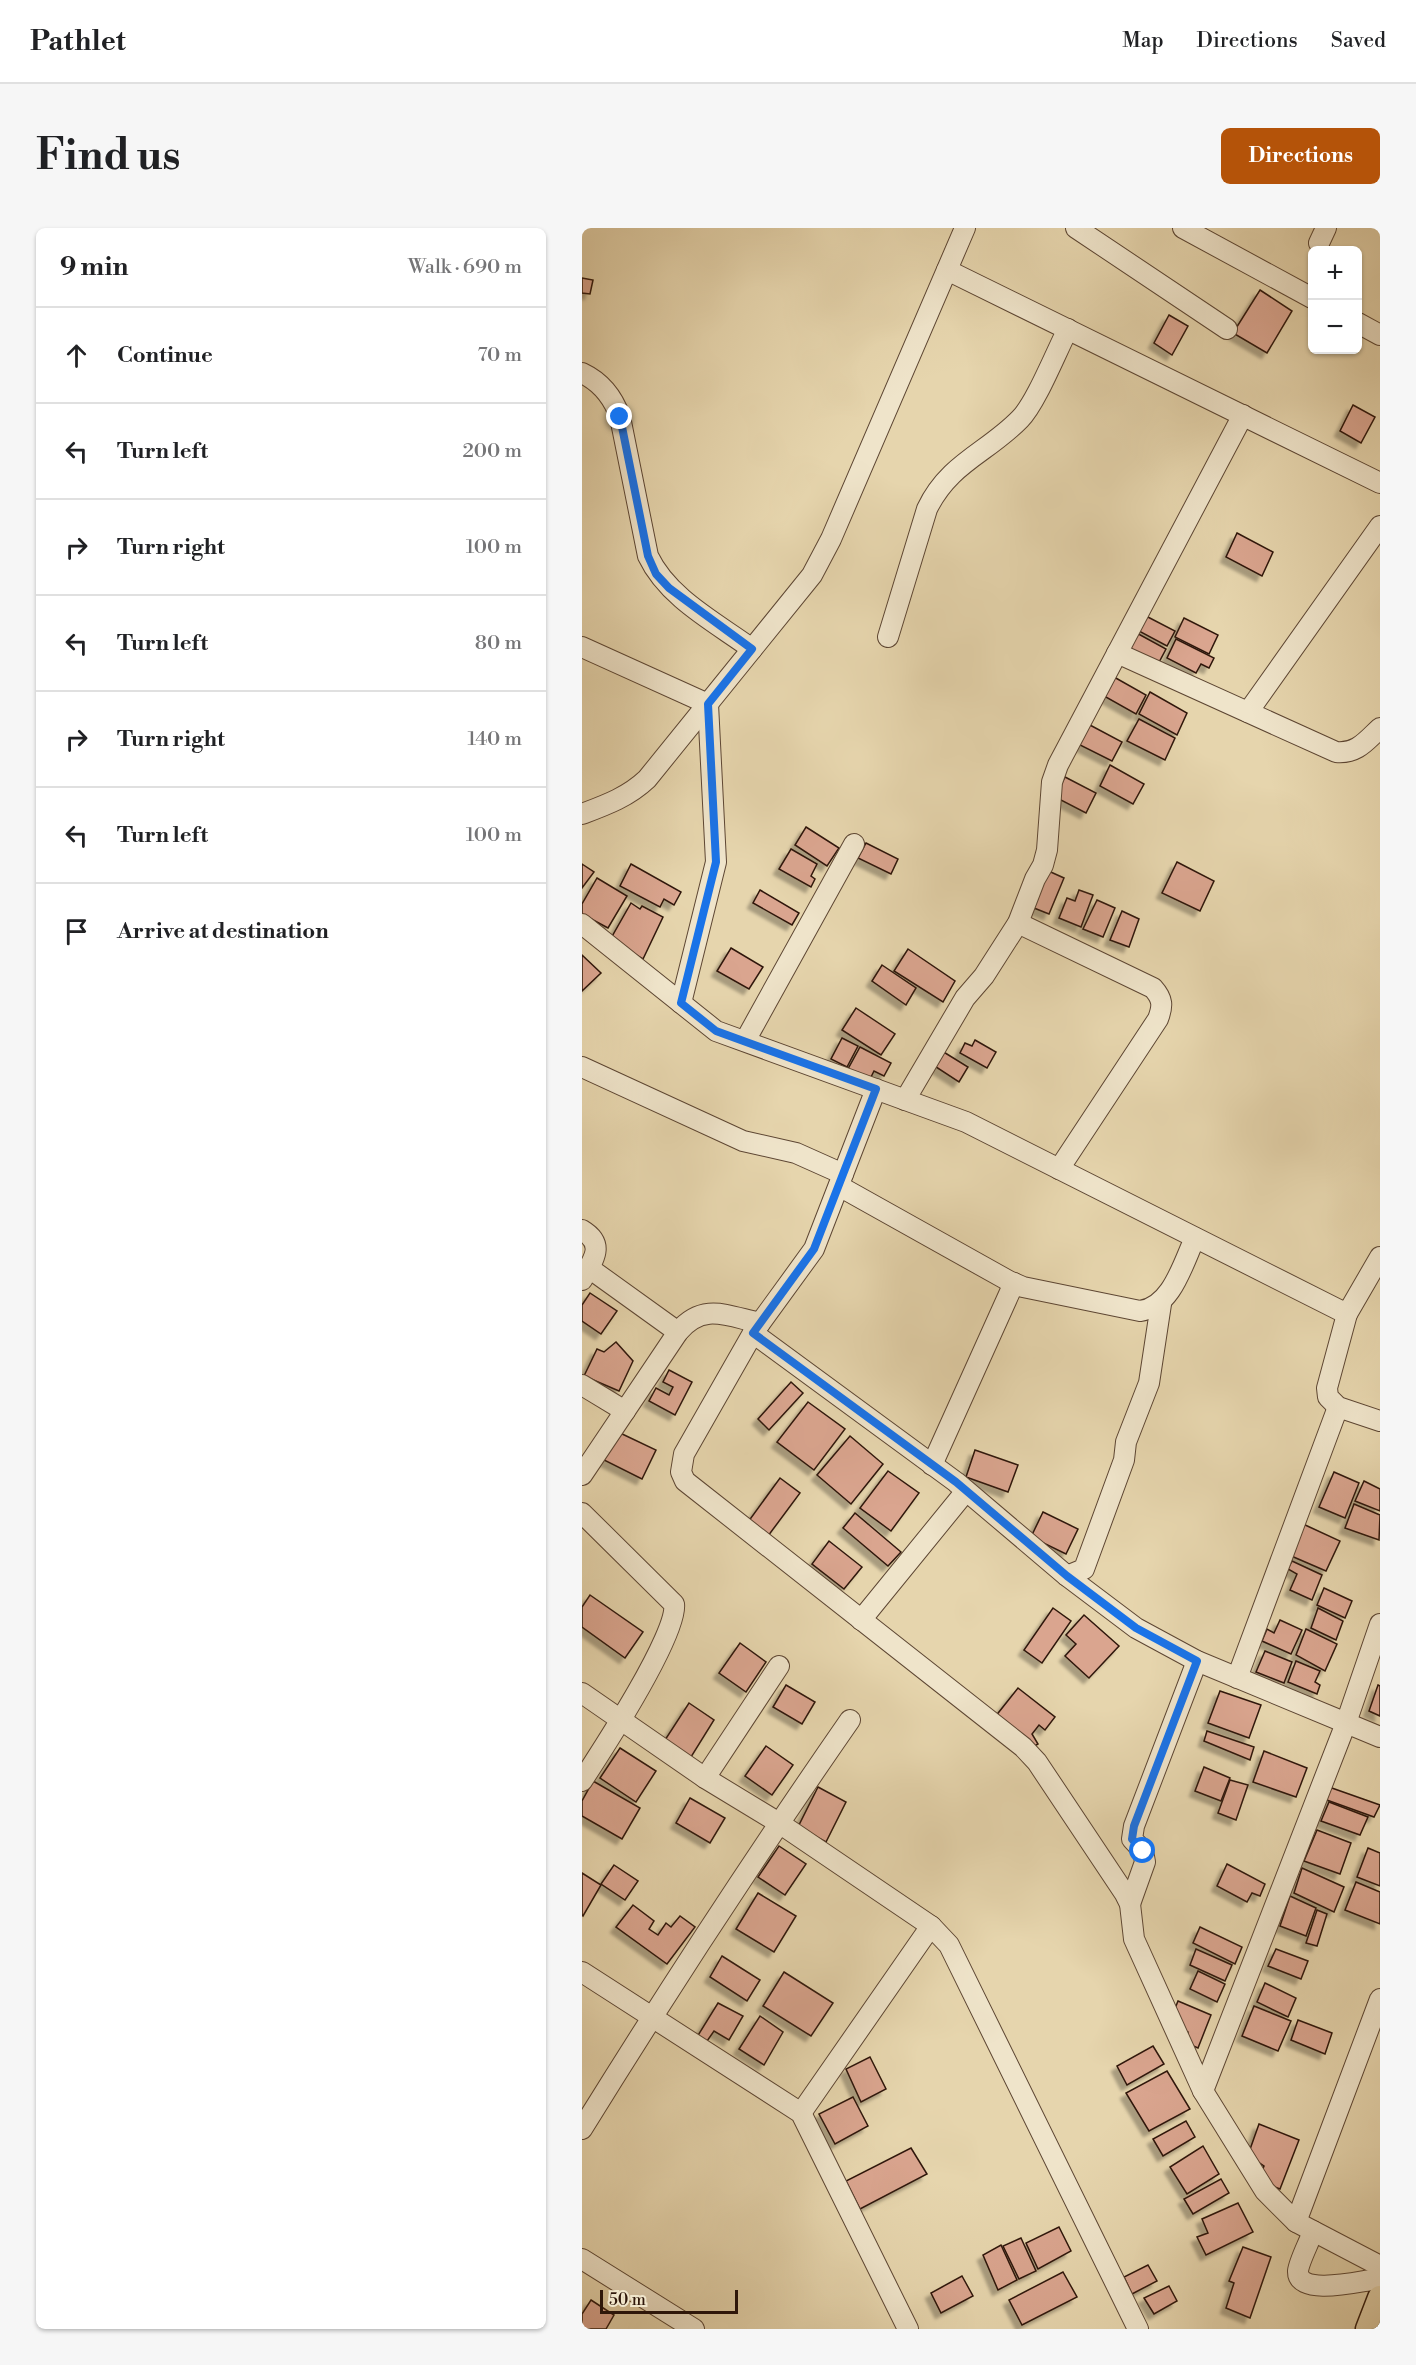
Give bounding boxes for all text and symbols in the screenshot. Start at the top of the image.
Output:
text: Pathlet [30,24,126,59]
text: Map [1122,28,1164,54]
text: Directions [1197,28,1298,54]
text: Saved [1331,28,1386,54]
button: Directions [1221,128,1380,184]
text: Find us [36,130,180,183]
map controls [1308,246,1362,354]
button: + [1308,246,1362,300]
text: 9 min [60,251,128,283]
text: Walk · 690 m [408,255,522,280]
button: − [1308,300,1362,354]
icon: ahead [60,339,93,372]
text: Continue [117,342,213,369]
text: 70 m [478,343,522,368]
route end [606,403,632,429]
icon: left [60,435,93,468]
text: Turn left [117,438,208,465]
text: 200 m [462,439,522,464]
icon: right [60,531,93,564]
text: Turn right [117,534,225,561]
text: 100 m [466,535,522,560]
icon: left [60,627,93,660]
text: Turn left [117,630,208,657]
text: 80 m [475,631,522,656]
icon: right [60,723,93,756]
text: Turn right [117,726,225,753]
text: 140 m [467,727,522,752]
icon: left [60,819,93,852]
text: Turn left [117,822,208,849]
text: 100 m [466,823,522,848]
icon: arrive [60,915,93,948]
text: Arrive at destination [117,918,329,945]
route start [1129,1837,1155,1863]
scale bar [600,2287,738,2314]
text: 50 m [609,2290,646,2310]

